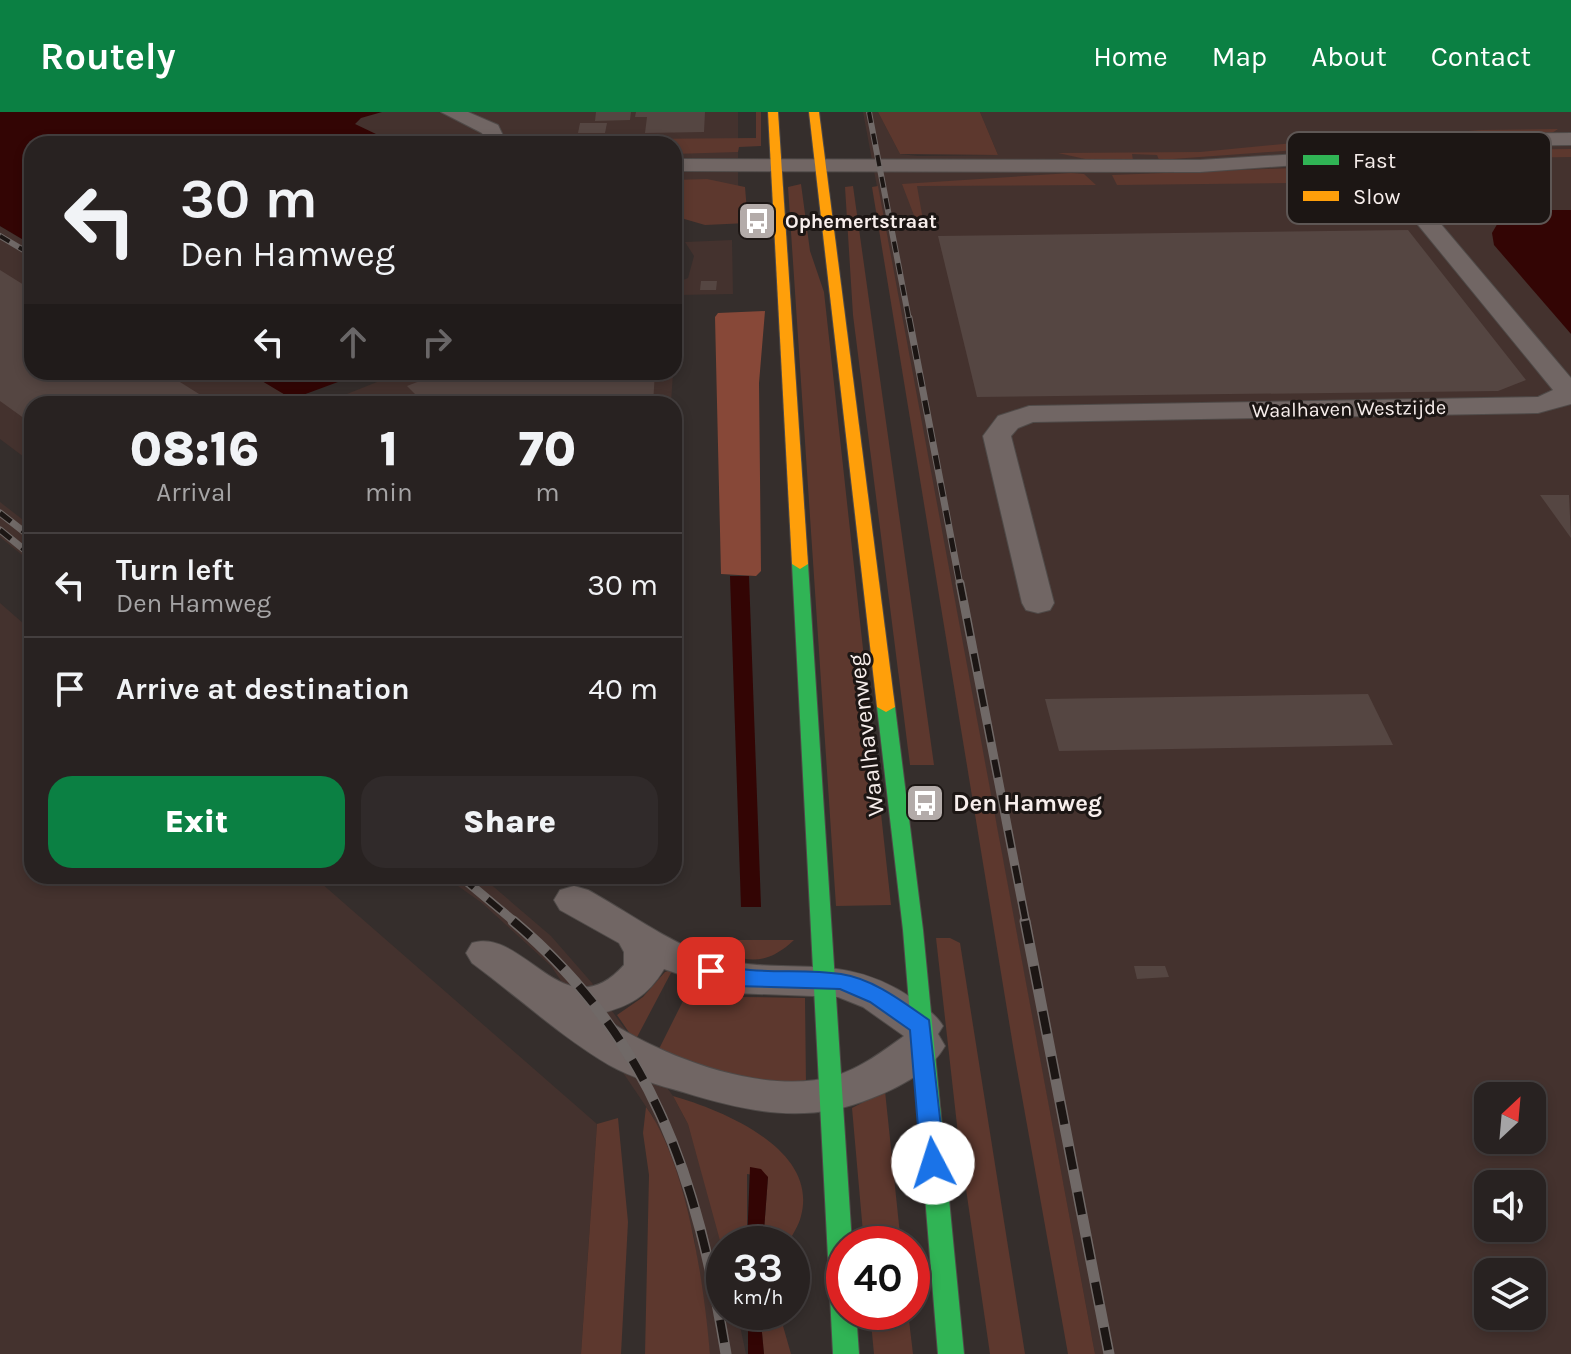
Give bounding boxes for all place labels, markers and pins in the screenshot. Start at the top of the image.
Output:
bus stop icon: Ophemertstraat [736,200,778,242]
place label: Ophemertstraat [785,210,937,233]
bus stop icon: Den Hamweg [904,782,946,824]
place label: Den Hamweg [953,789,1102,817]
pin [677,937,745,1005]

